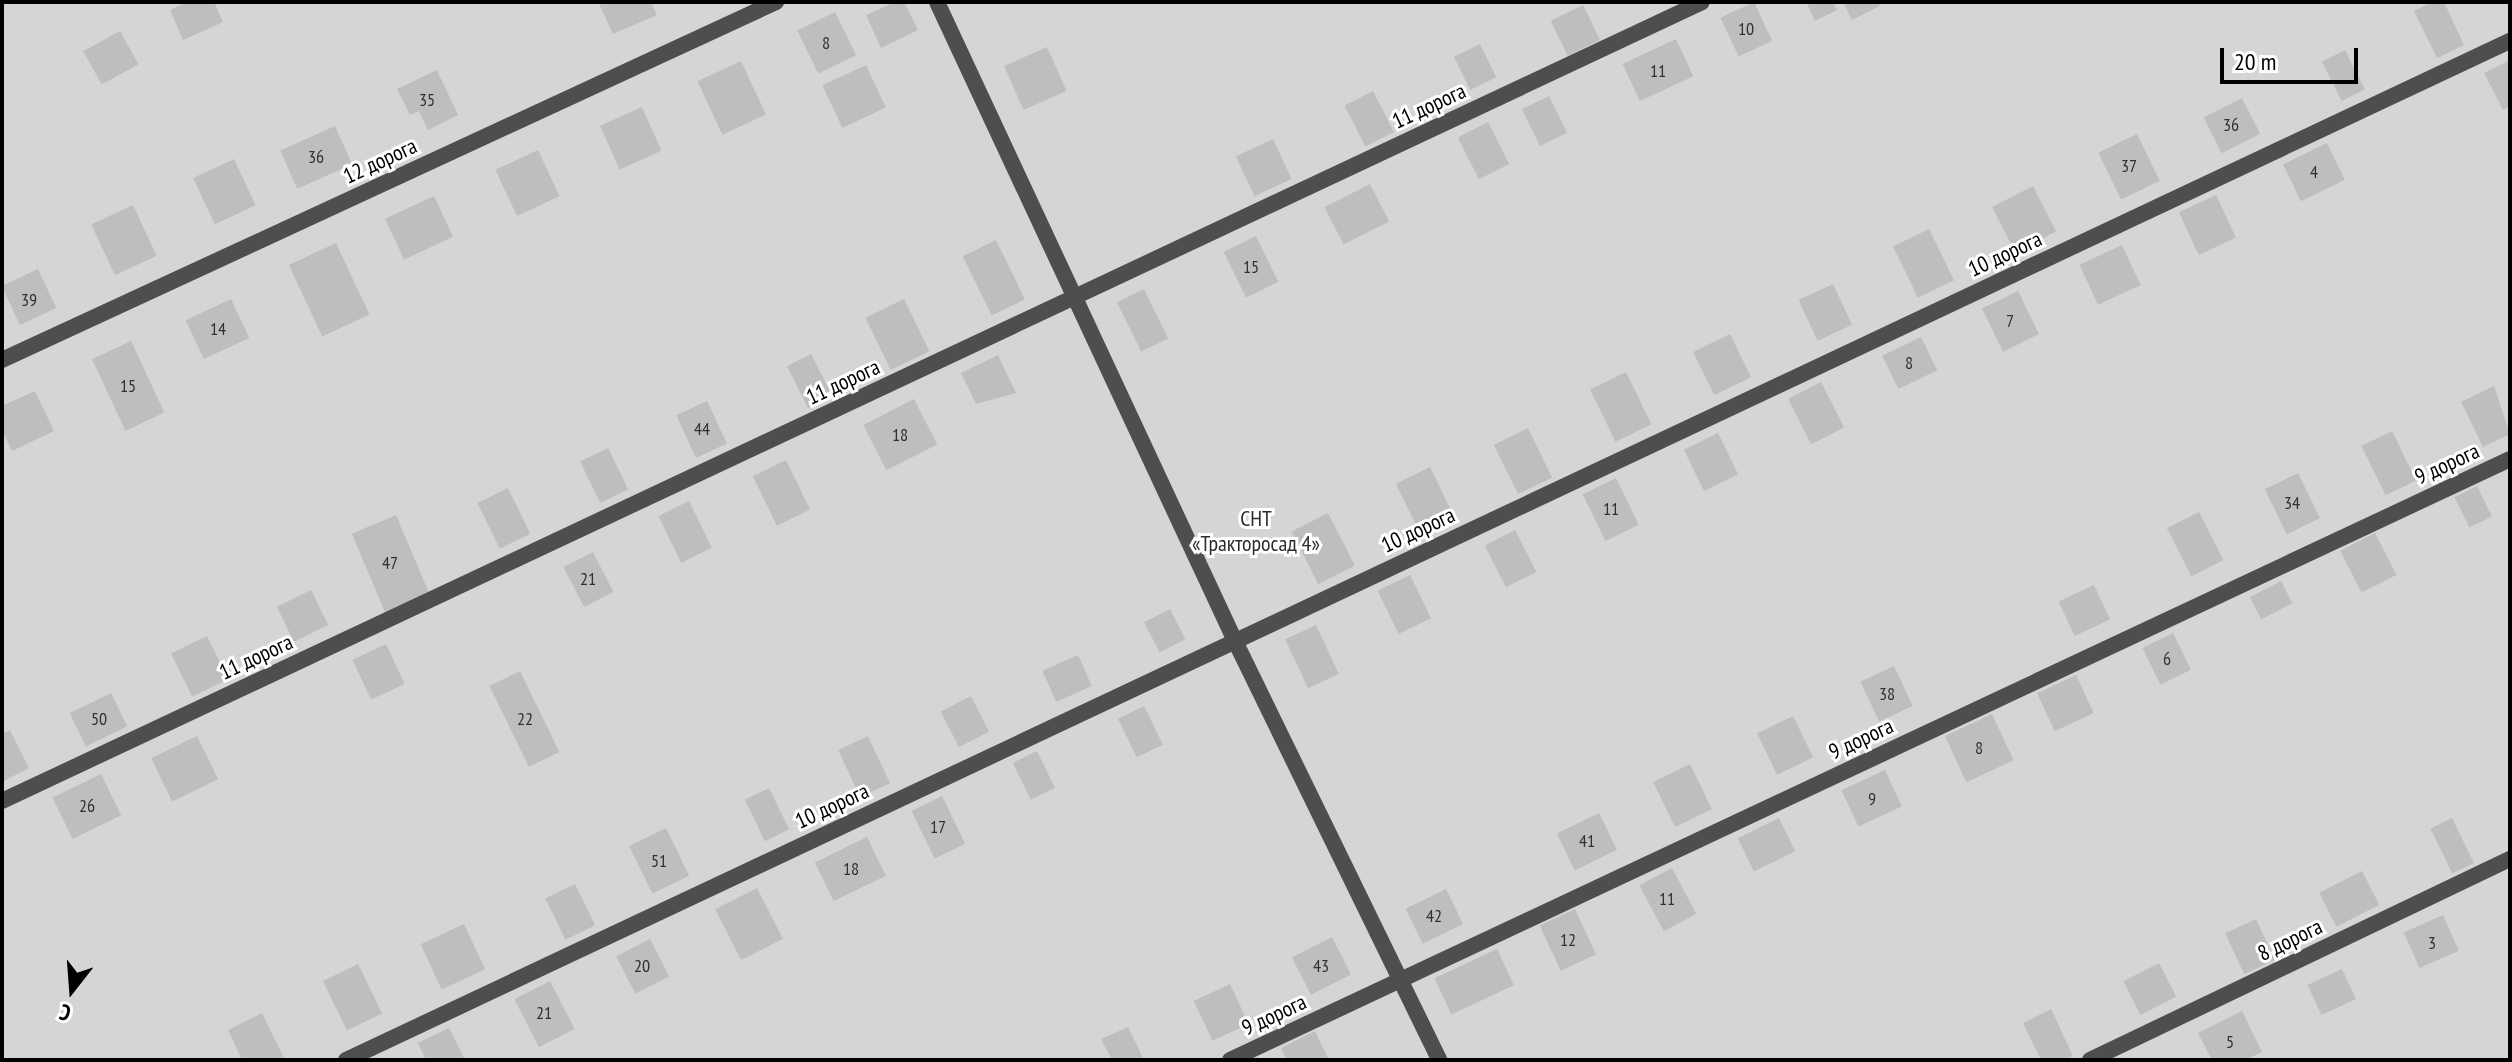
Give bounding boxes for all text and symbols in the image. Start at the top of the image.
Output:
house number: 10 [1738,18,1754,40]
house number: 8 [822,32,830,54]
scale bar [2224,32,2362,82]
text: 20 m [2234,46,2276,77]
house number: 11 [1650,60,1666,82]
street label: 11 дорога [1388,78,1470,134]
house number: 35 [419,89,435,111]
house number: 36 [2223,114,2239,136]
street label: 12 дорога [339,133,421,189]
house number: 36 [308,146,324,168]
house number: 37 [2121,155,2137,177]
house number: 4 [2310,161,2318,183]
street label: 10 дорога [1964,226,2046,282]
house number: 15 [1243,256,1259,278]
house number: 39 [21,289,37,311]
house number: 7 [2006,310,2014,332]
house number: 14 [210,318,226,340]
house number: 8 [1905,352,1913,374]
street label: 11 дорога [802,354,884,410]
house number: 15 [120,375,136,397]
house number: 44 [694,418,710,440]
house number: 18 [892,424,908,446]
street label: 9 дорога [2411,438,2483,490]
house number: 34 [2284,492,2300,514]
house number: 11 [1603,498,1619,520]
street label: 10 дорога [1377,502,1459,558]
park label: СНТ «Тракторосад 4» [1192,505,1320,556]
house number: 47 [382,552,398,574]
house number: 21 [580,568,596,590]
street label: 11 дорога [215,629,297,685]
house number: 6 [2163,648,2171,670]
house number: 38 [1879,683,1895,705]
house number: 50 [91,708,107,730]
house number: 22 [517,708,533,730]
street label: 9 дорога [1825,713,1897,765]
house number: 8 [1975,737,1983,759]
street label: 10 дорога [791,778,873,834]
house number: 9 [1868,788,1876,810]
house number: 26 [79,795,95,817]
house number: 17 [930,816,946,838]
house number: 41 [1579,830,1595,852]
house number: 51 [651,850,667,872]
house number: 18 [843,858,859,880]
house number: 11 [1659,888,1675,910]
house number: 42 [1426,905,1442,927]
street label: 8 дорога [2254,913,2326,967]
house number: 12 [1560,929,1576,951]
house number: 3 [2428,932,2436,954]
north arrow [32,950,112,1030]
house number: 20 [634,955,650,977]
house number: 43 [1313,955,1329,977]
street label: 9 дорога [1238,989,1310,1041]
text: С [56,998,74,1028]
house number: 21 [536,1002,552,1024]
house number: 5 [2226,1031,2234,1053]

